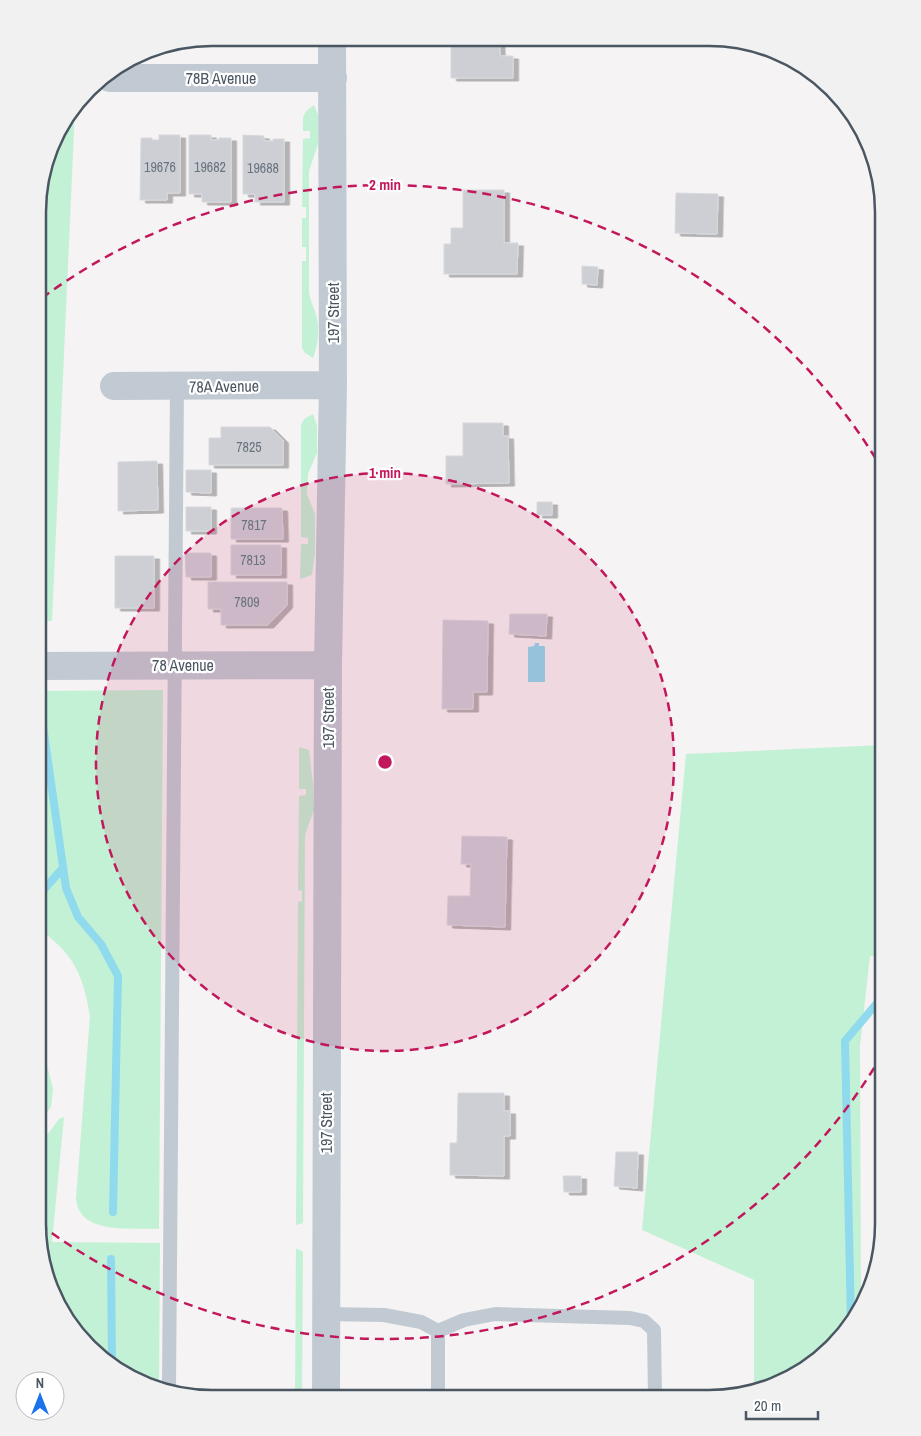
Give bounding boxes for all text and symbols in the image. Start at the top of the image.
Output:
street label: 78B Avenue [186,67,256,89]
house number: 19676 [144,158,176,176]
house number: 19682 [194,158,226,176]
house number: 19688 [247,159,279,177]
text: 2 min [369,174,401,195]
street label: 197 Street [322,282,344,343]
street label: 78A Avenue [189,374,259,398]
house number: 7825 [236,438,262,456]
text: 1 min [369,462,401,483]
house number: 7817 [241,516,267,534]
house number: 7813 [240,551,266,569]
house number: 7809 [234,593,260,611]
street label: 78 Avenue [152,654,214,676]
street label: 197 Street [317,687,339,748]
centre of rings [376,753,394,771]
street label: 197 Street [315,1092,337,1153]
north arrow [15,1371,65,1421]
text: N [36,1374,44,1392]
scale bar [746,1388,818,1420]
text: 20 m [754,1395,781,1416]

